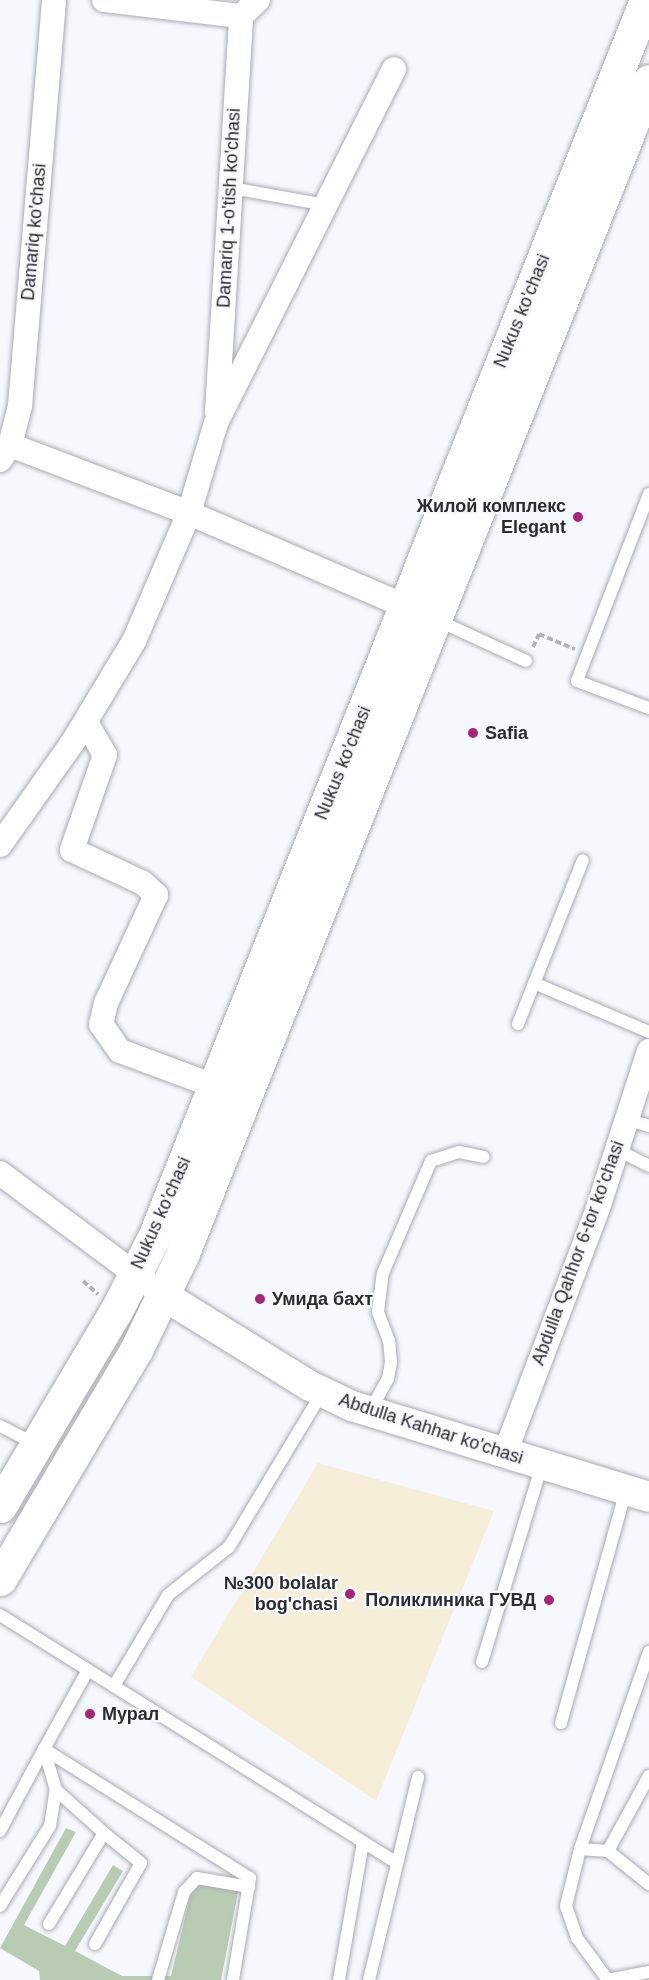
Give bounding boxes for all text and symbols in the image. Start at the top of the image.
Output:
street label: Damariq 1-o'tish ko'chasi [213,108,245,308]
street label: Damariq ko'chasi [17,163,51,301]
street label: Nukus ko'chasi [489,251,555,371]
place label: Жилой комплекс Elegant [417,496,566,538]
marker: Жилой комплекс Elegant [571,510,585,524]
street label: Nukus ko'chasi [310,703,376,823]
place label: Safia [485,722,528,744]
marker: Safia [466,726,480,740]
street label: Abdulla Qahhor 6-tor koʻchasi [527,1138,629,1368]
street label: Nukus ko'chasi [127,1154,195,1272]
place label: Умида бахт [272,1288,373,1310]
marker: Умида бахт [253,1292,267,1306]
street label: Abdulla Kahhar ko'chasi [336,1389,526,1469]
place label: №300 bolalar bog'chasi [224,1573,338,1616]
marker: №300 bolalar bog'chasi [343,1587,357,1601]
place label: Поликлиника ГУВД [365,1589,536,1611]
marker: Поликлиника ГУВД [540,1591,558,1609]
place label: Мурал [102,1703,159,1725]
marker: Мурал [83,1707,97,1721]

